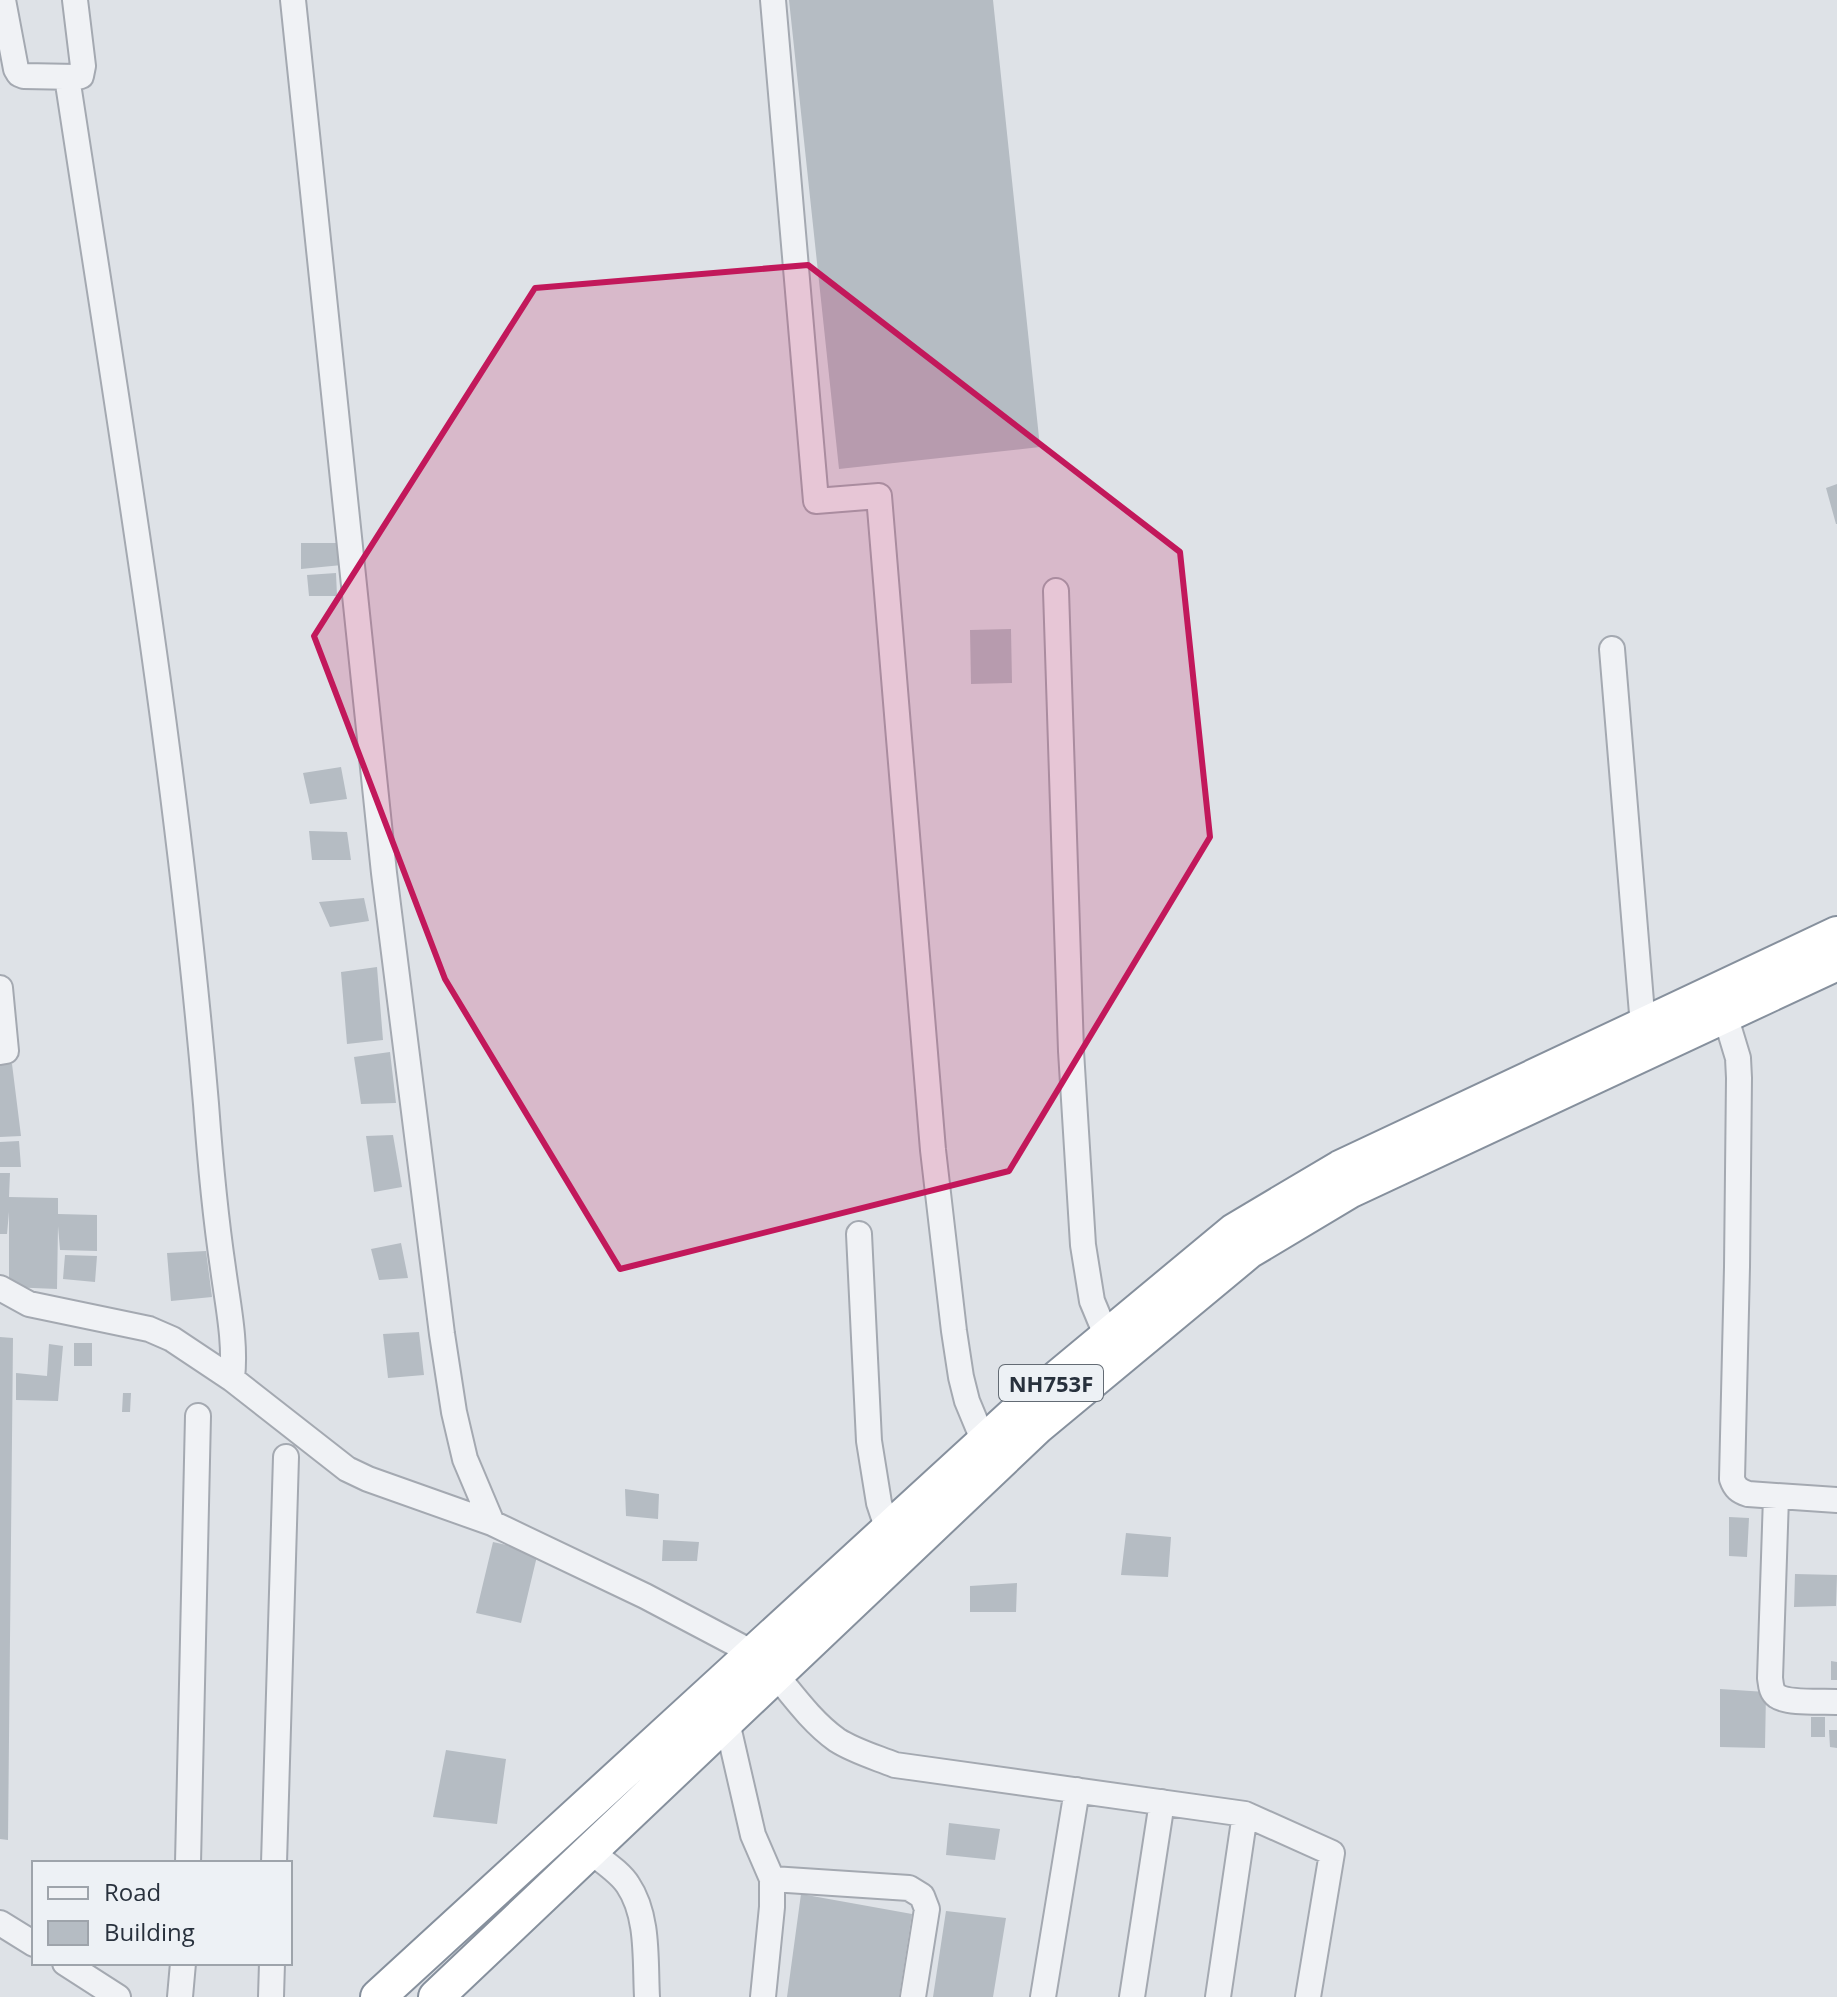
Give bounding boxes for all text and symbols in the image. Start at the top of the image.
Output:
road number: NH753F [999,1365,1103,1401]
legend [32,1861,292,1965]
text: Road [104,1875,161,1908]
text: Building [104,1915,195,1948]

